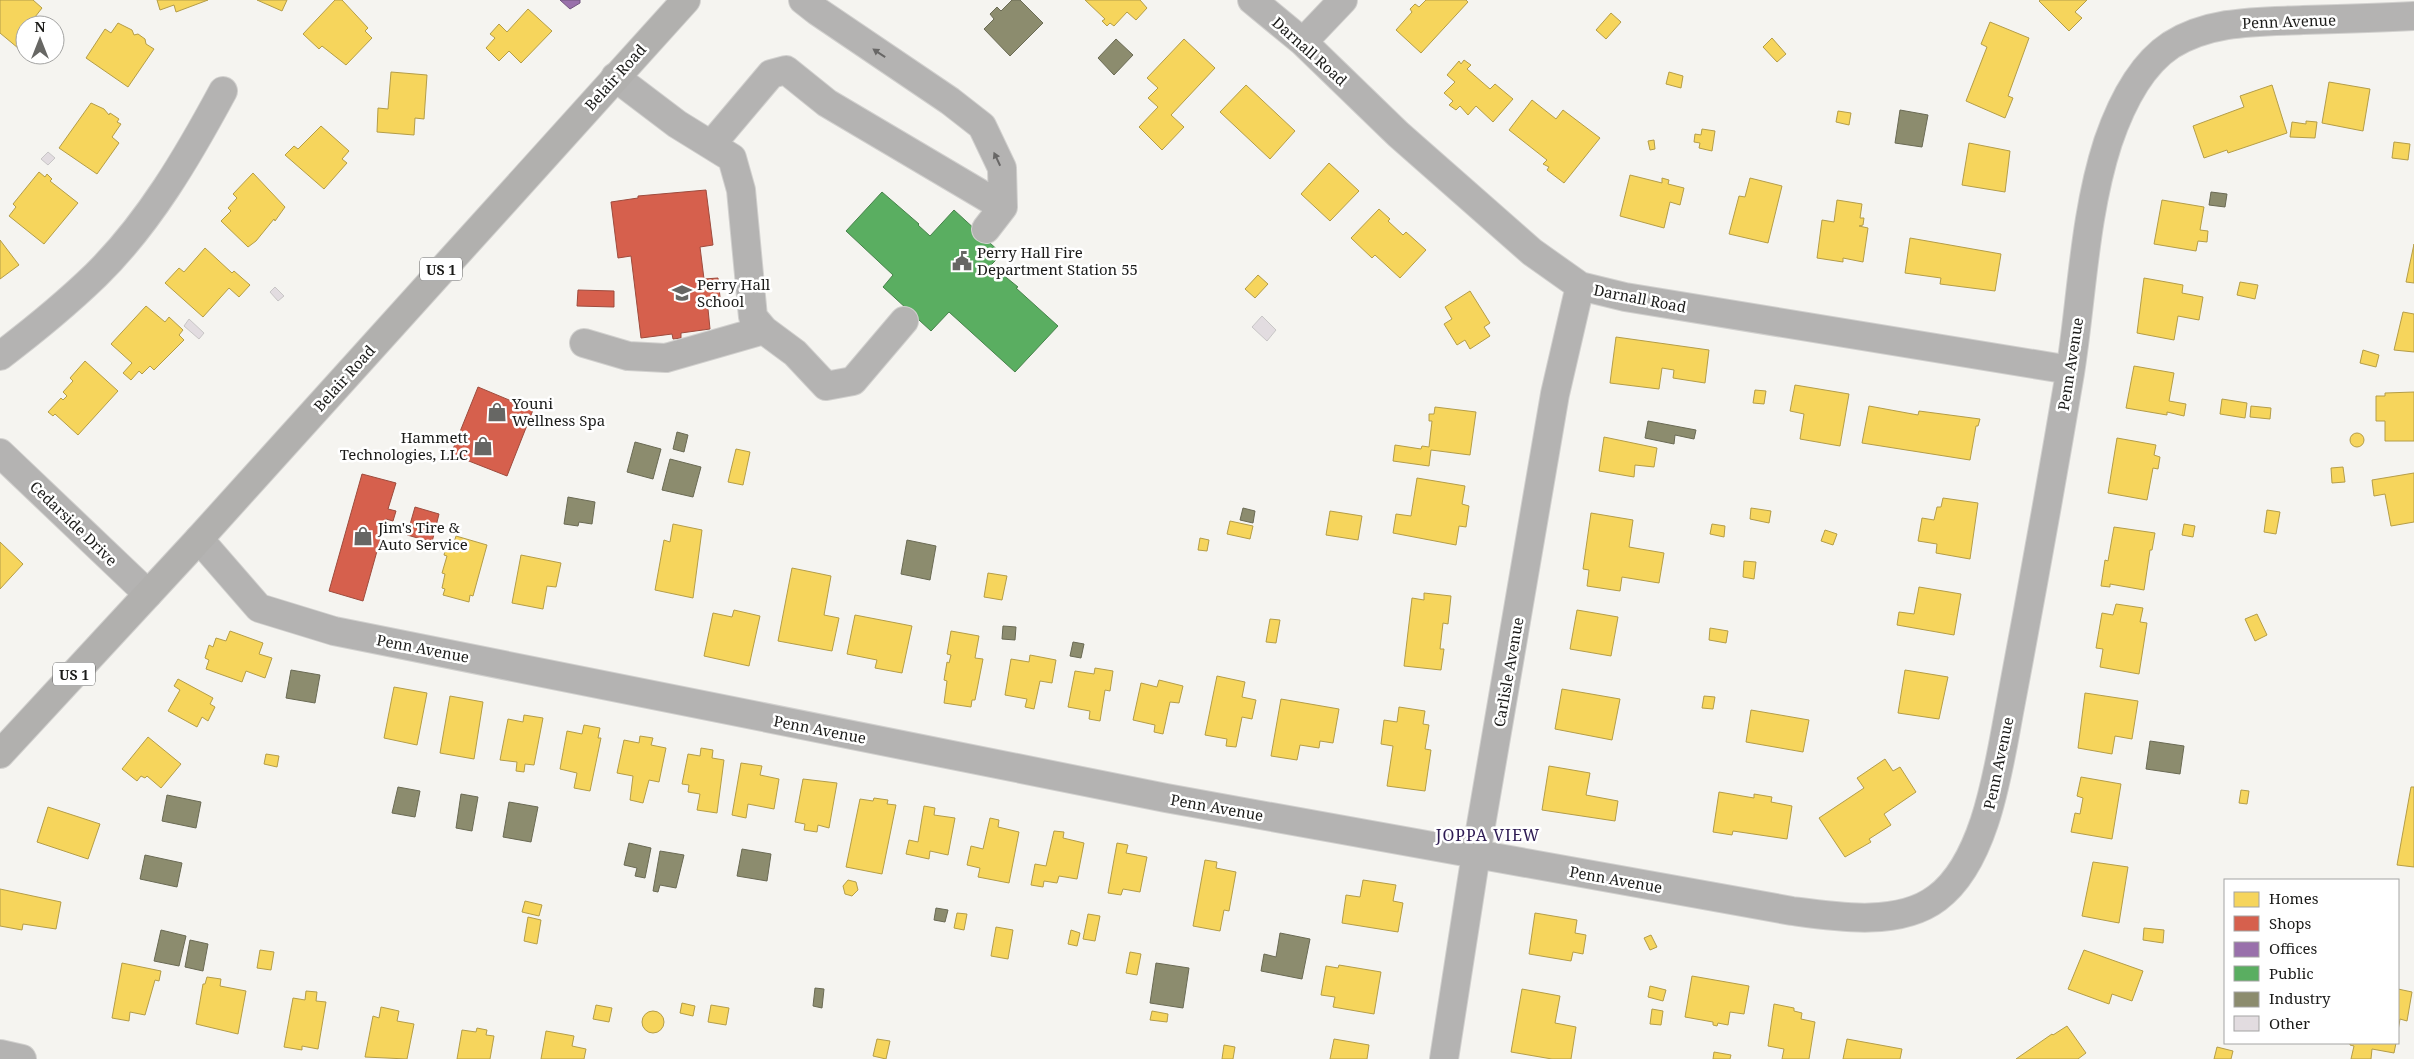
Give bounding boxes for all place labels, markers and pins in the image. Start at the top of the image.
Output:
place label: Perry Hall Fire Department Station 55 [977,242,1138,279]
public building icon: Perry Hall Fire Department Station 55 [951,250,973,272]
place label: Perry Hall School [697,274,771,311]
school or university icon: Perry Hall School [671,282,693,304]
place label: Youni Wellness Spa [511,393,605,430]
shop icon: Youni Wellness Spa [486,401,508,423]
place label: Hammett Technologies, LLC [340,427,468,464]
shop icon: Hammett Technologies, LLC [472,435,494,457]
place label: Jim's Tire & Auto Service [377,517,468,554]
shop icon: Jim's Tire & Auto Service [352,525,374,547]

